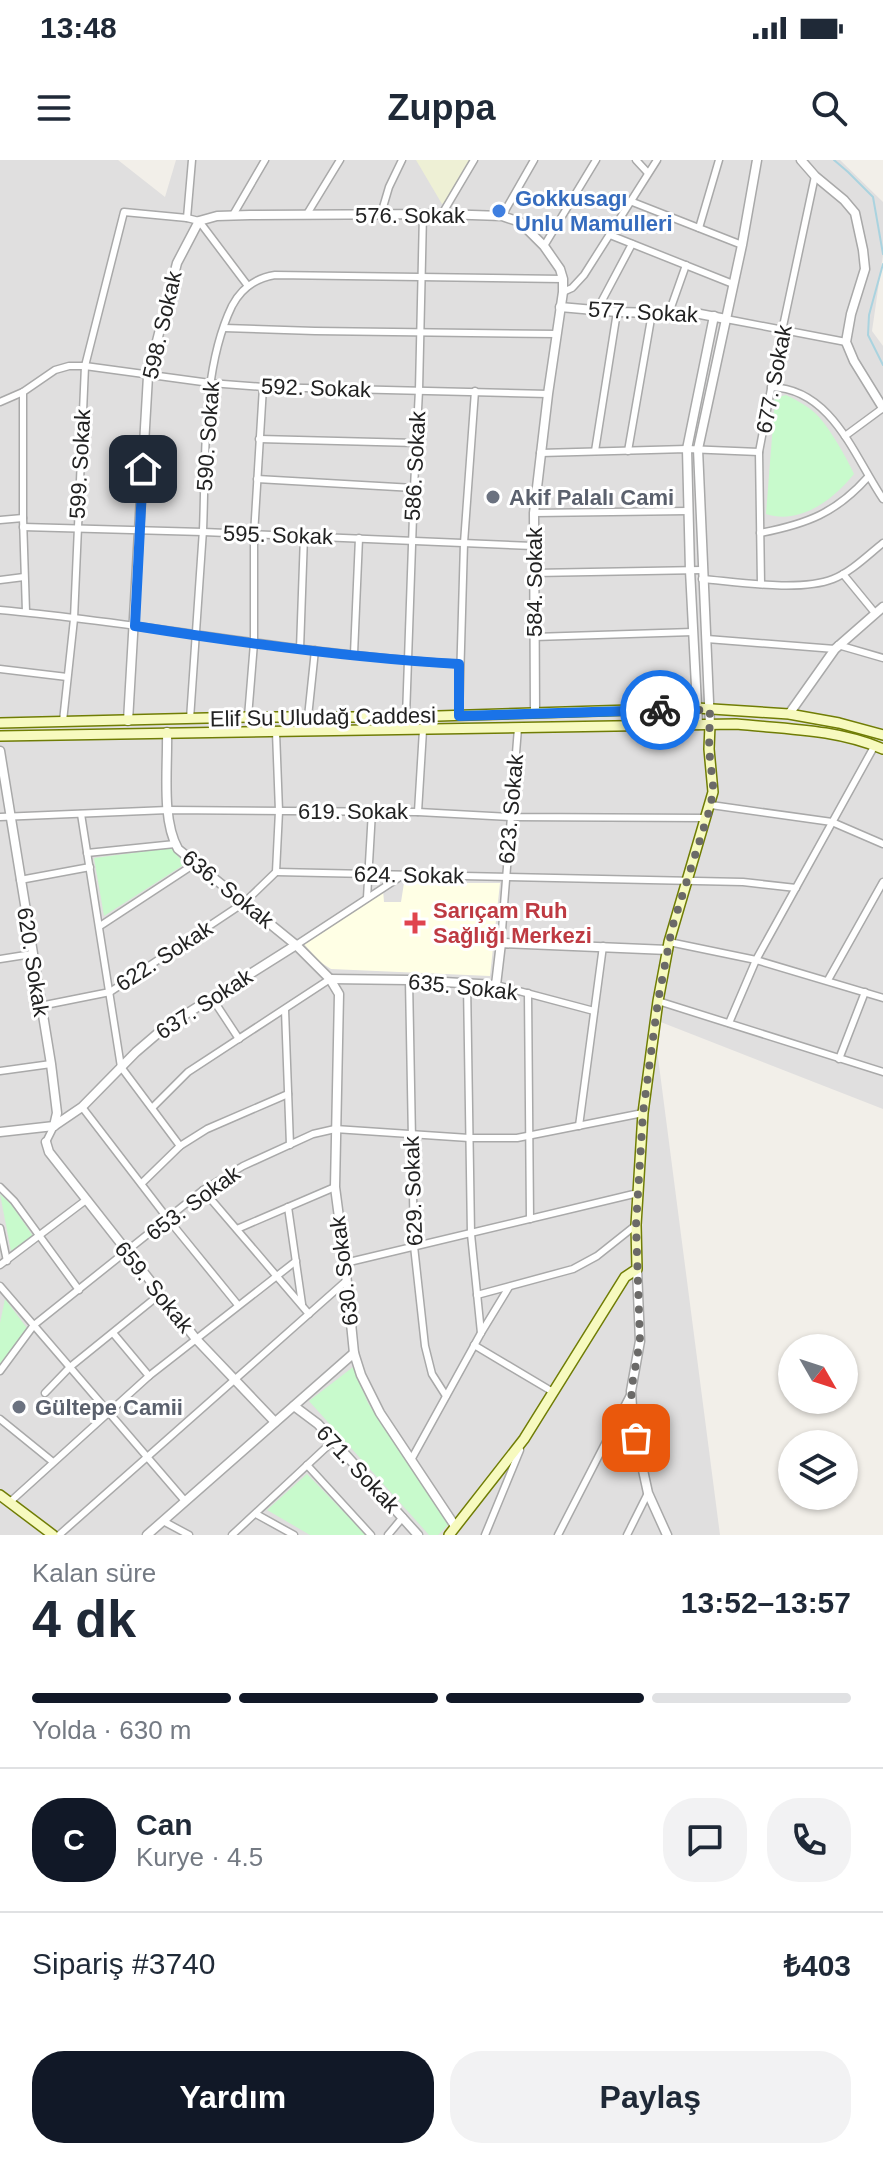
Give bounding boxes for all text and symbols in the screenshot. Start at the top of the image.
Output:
text: 13:48 [40,11,117,44]
icon: menu [32,86,76,130]
icon: search [807,86,851,130]
text: Zuppa [388,87,495,128]
place label: Gokkusagı Unlu Mamulleri [515,186,673,236]
marker: Gokkusagı Unlu Mamulleri [490,202,508,220]
street label: 576. Sokak [355,203,466,228]
street label: 598. Sokak [137,268,187,381]
street label: 577. Sokak [587,297,700,327]
street label: 677. Sokak [751,322,797,435]
street label: 592. Sokak [261,374,372,402]
street label: 590. Sokak [192,379,224,492]
street label: 599. Sokak [65,407,95,520]
street label: 586. Sokak [400,409,430,522]
pin [109,435,177,503]
icon: home [121,447,165,491]
place label: Akif Palalı Cami [509,485,674,510]
marker: Akif Palalı Cami [484,488,502,506]
street label: 595. Sokak [223,521,334,549]
street label: 584. Sokak [522,526,547,637]
courier [620,670,700,750]
icon: bike [638,688,682,732]
street label: Elif Su Uludağ Caddesi [210,703,436,731]
street label: 623. Sokak [494,752,528,865]
street label: 619. Sokak [298,799,409,824]
street label: 636. Sokak [177,845,279,934]
street label: 624. Sokak [354,862,465,888]
place label: Sarıçam Ruh Sağlığı Merkezi [433,898,592,948]
street label: 620. Sokak [12,906,54,1019]
marker: Sarıçam Ruh Sağlığı Merkezi [404,912,426,934]
street label: 622. Sokak [111,915,218,996]
street label: 637. Sokak [151,963,258,1044]
street label: 635. Sokak [407,969,520,1005]
street label: 629. Sokak [399,1135,427,1246]
street label: 653. Sokak [141,1160,246,1245]
street label: 630. Sokak [325,1214,363,1327]
street label: 659. Sokak [110,1236,199,1338]
north arrow [778,1334,858,1414]
map controls [778,1334,858,1510]
place label: Gültepe Camii [35,1395,183,1420]
marker: Gültepe Camii [10,1398,28,1416]
pin [602,1404,670,1472]
icon: bag [614,1416,658,1460]
street label: 671. Sokak [311,1420,405,1519]
button: layers [778,1430,858,1510]
text: Kalan süre [32,1558,156,1588]
text: 13:52–13:57 [681,1586,851,1619]
text: 4 dk [32,1590,136,1648]
text: Yolda · 630 m [32,1715,191,1745]
button: chat [663,1798,747,1882]
button: phone [767,1798,851,1882]
text: Can [136,1808,193,1841]
text: C [63,1823,85,1856]
text: Kurye · 4.5 [136,1842,263,1872]
text: Sipariş #3740 [32,1947,215,1980]
text: ₺403 [784,1949,851,1982]
button: Yardım [32,2051,434,2143]
button: Paylaş [450,2051,851,2143]

